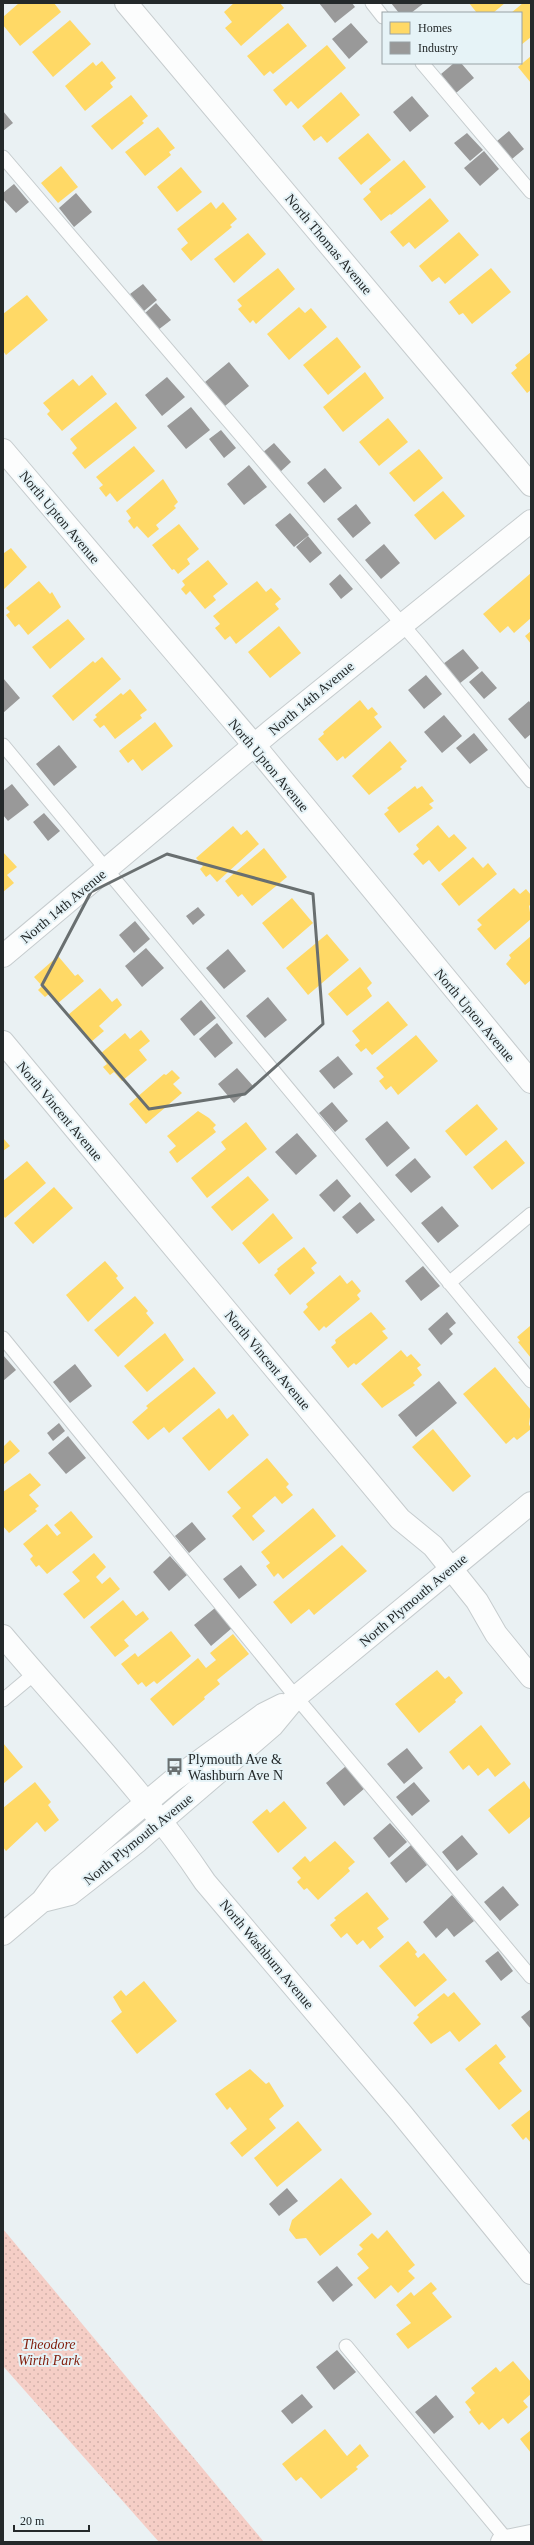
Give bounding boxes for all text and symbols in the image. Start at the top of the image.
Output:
legend [382,12,522,64]
text: Homes [418,21,452,35]
text: Industry [418,41,458,55]
street label: North Thomas Avenue [282,191,375,297]
street label: North Upton Avenue [16,468,103,567]
street label: North 14th Avenue [266,658,357,738]
street label: North Upton Avenue [225,716,312,815]
street label: North 14th Avenue [18,866,109,946]
street label: North Upton Avenue [431,966,518,1065]
street label: North Vincent Avenue [14,1059,105,1164]
street label: North Vincent Avenue [222,1308,313,1413]
street label: North Plymouth Avenue [356,1551,470,1650]
place label: Plymouth Ave & Washburn Ave N [188,1752,283,1783]
bus stop icon: Plymouth Ave & Washburn Ave N [165,1757,185,1777]
street label: North Plymouth Avenue [81,1791,196,1888]
street label: North Washburn Avenue [217,1897,317,2012]
park label: Theodore Wirth Park [18,2337,81,2368]
scale bar [14,2507,89,2533]
text: 20 m [20,2514,45,2528]

